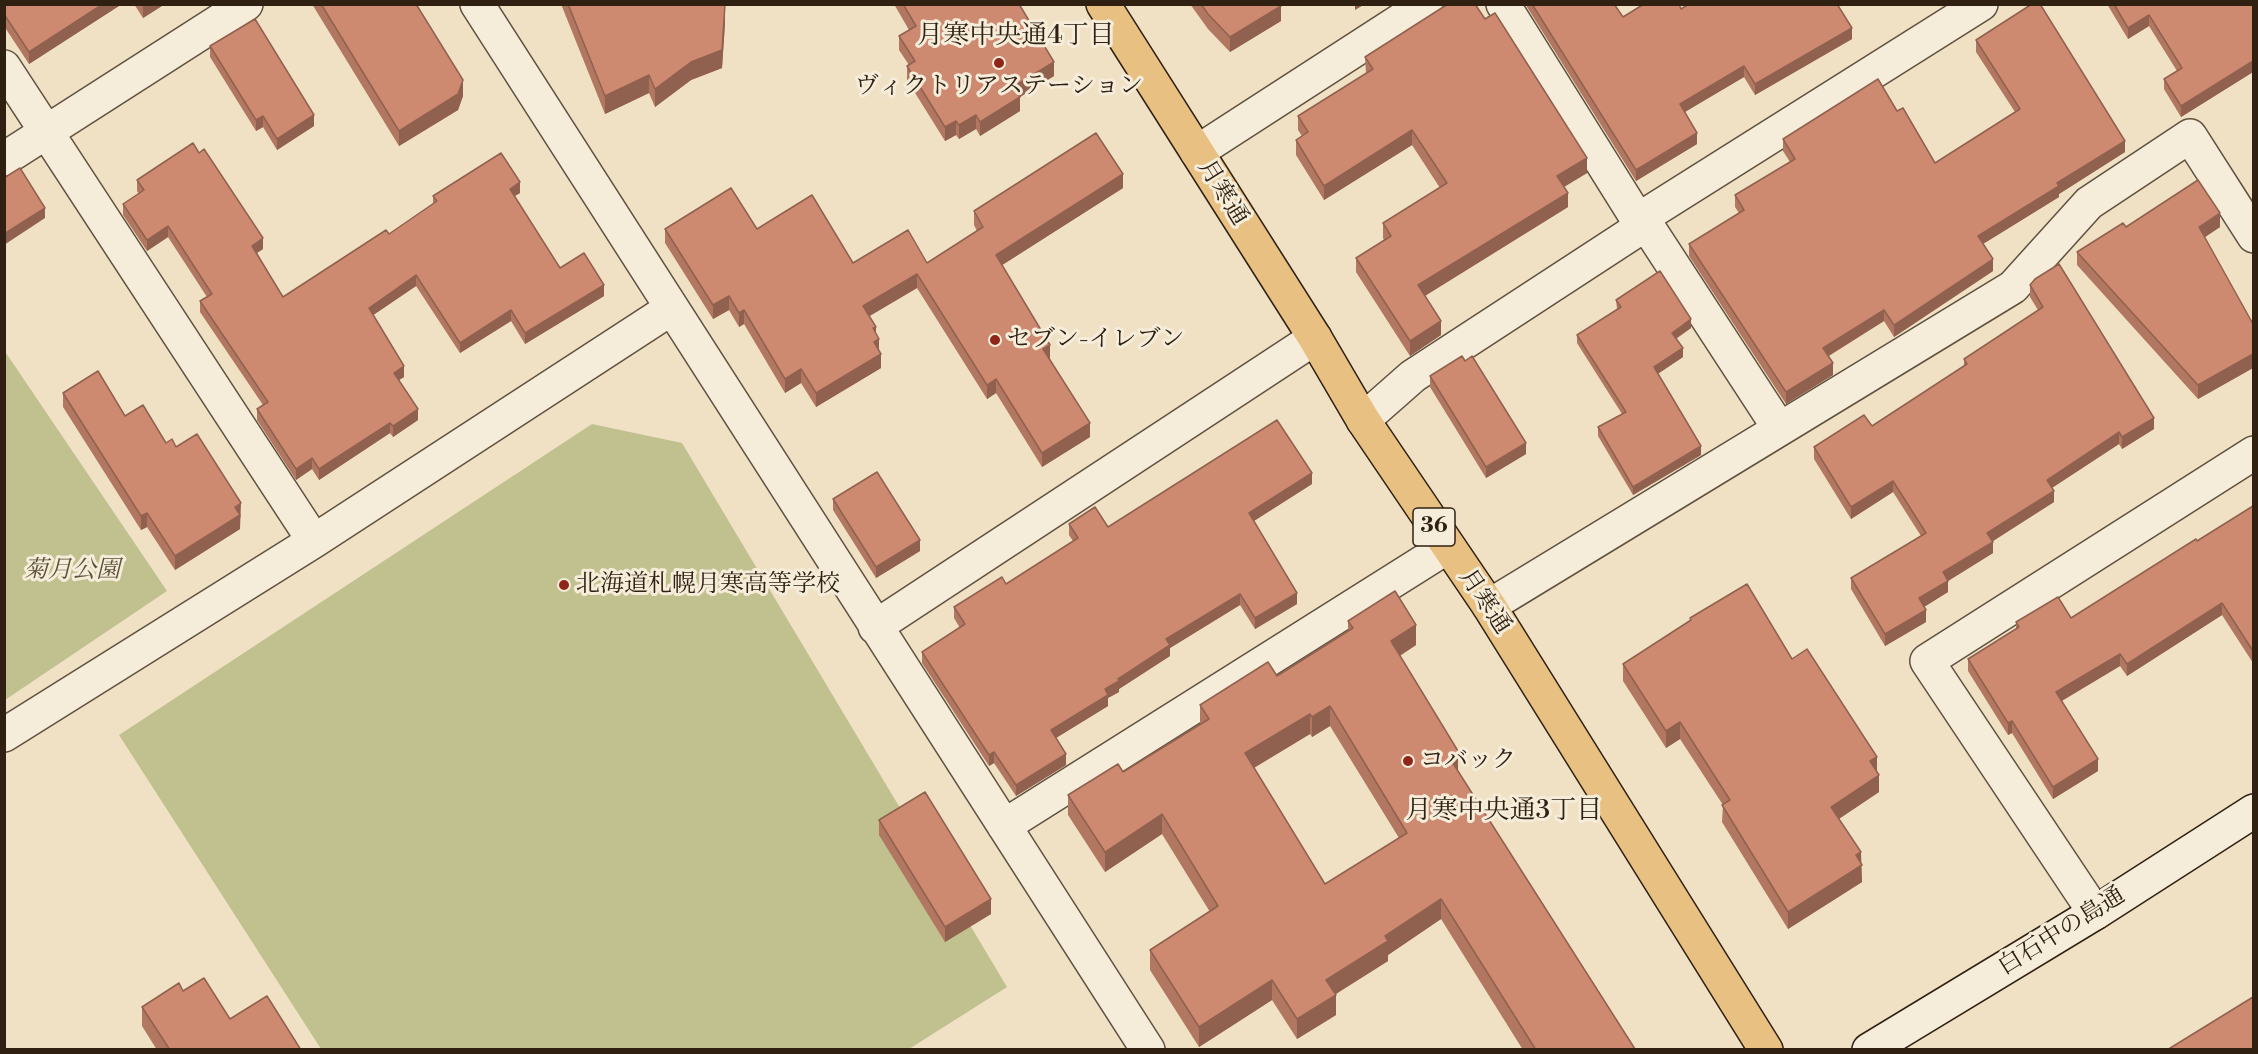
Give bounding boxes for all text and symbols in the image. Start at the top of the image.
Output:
district label: 月寒中央通4丁目 [917,21,1115,53]
marker: ヴィクトリアステーション [992,56,1006,70]
place label: ヴィクトリアステーション [855,73,1143,101]
street label: 月寒通 [1191,155,1253,231]
place label: セブン-イレブン [1007,326,1184,354]
marker: セブン-イレブン [988,333,1002,347]
road number: 36 [1413,508,1455,546]
park label: 菊月公園 [24,557,120,585]
street label: 月寒通 [1452,564,1516,640]
place label: 北海道札幌月寒高等学校 [576,571,840,599]
marker: 北海道札幌月寒高等学校 [557,578,571,592]
place label: コバック [1420,747,1516,775]
marker: コバック [1401,754,1415,768]
district label: 月寒中央通3丁目 [1406,796,1602,828]
street label: 白石中の島通 [1993,882,2131,982]

